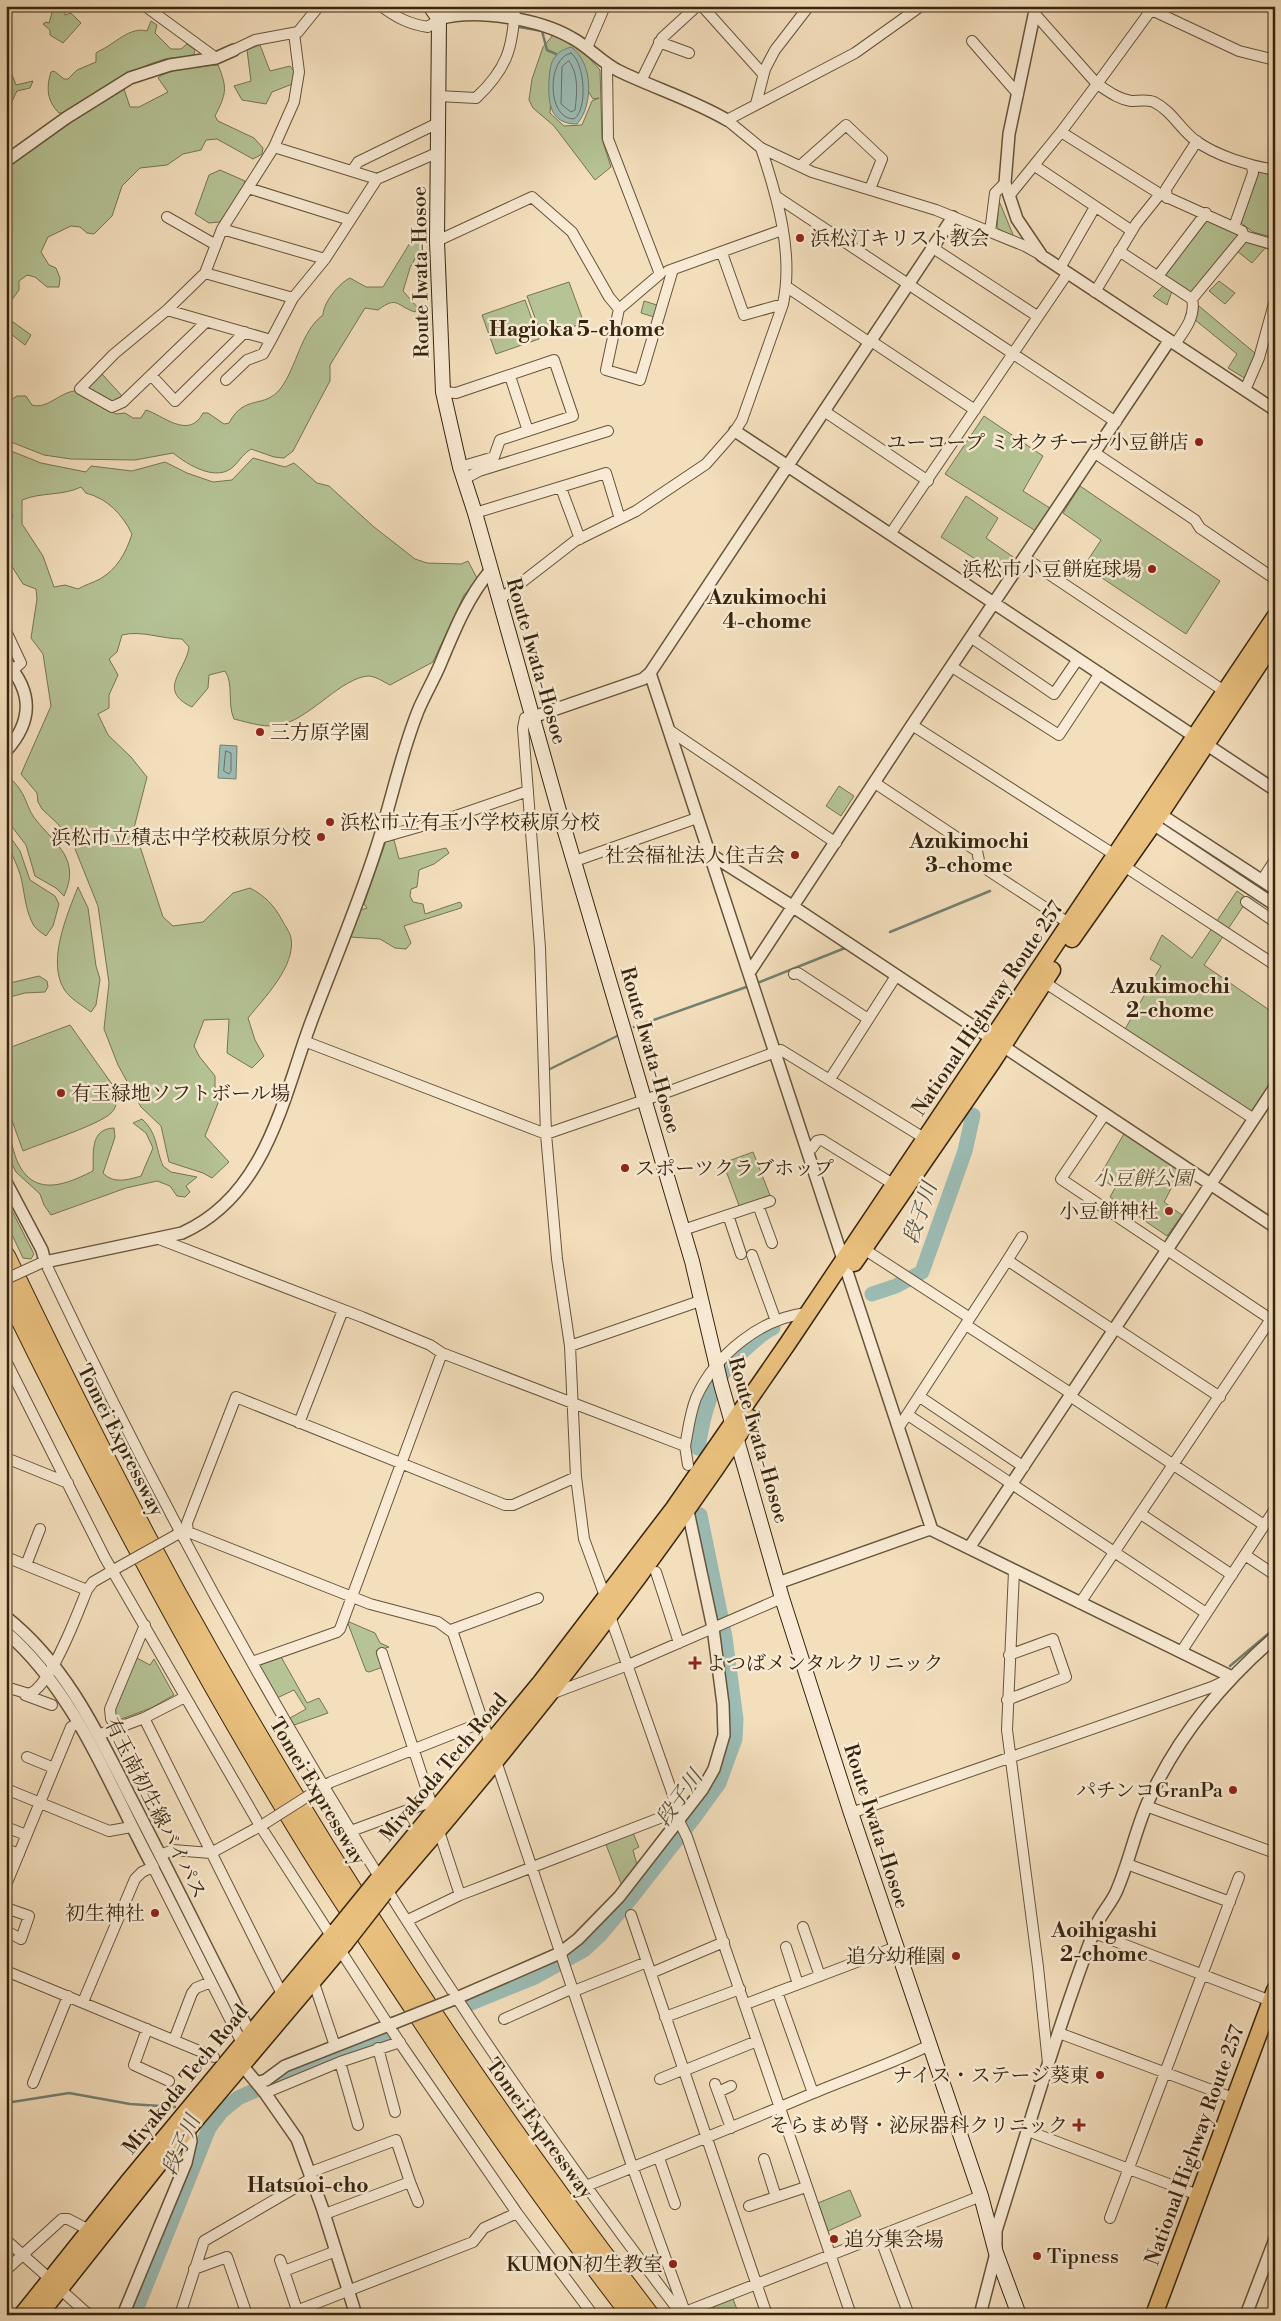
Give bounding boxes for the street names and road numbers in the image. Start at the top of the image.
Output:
street label: Route Iwata-Hosoe [408,186,435,358]
street label: Route Iwata-Hosoe [500,575,571,747]
street label: National Highway Route 257 [907,897,1069,1121]
street label: Route Iwata-Hosoe [614,964,685,1136]
street label: Route Iwata-Hosoe [722,1354,793,1526]
street label: Tomei Expressway [71,1360,169,1521]
street label: Miyakoda Tech Road [375,1688,514,1847]
street label: 有玉南初生線バイパス [98,1714,211,1903]
street label: Tomei Expressway [263,1714,371,1870]
street label: Route Iwata-Hosoe [837,1741,914,1912]
street label: Miyakoda Tech Road [118,1999,255,2160]
street label: National Highway Route 257 [1140,2022,1250,2269]
street label: Tomei Expressway [479,2054,598,2204]

